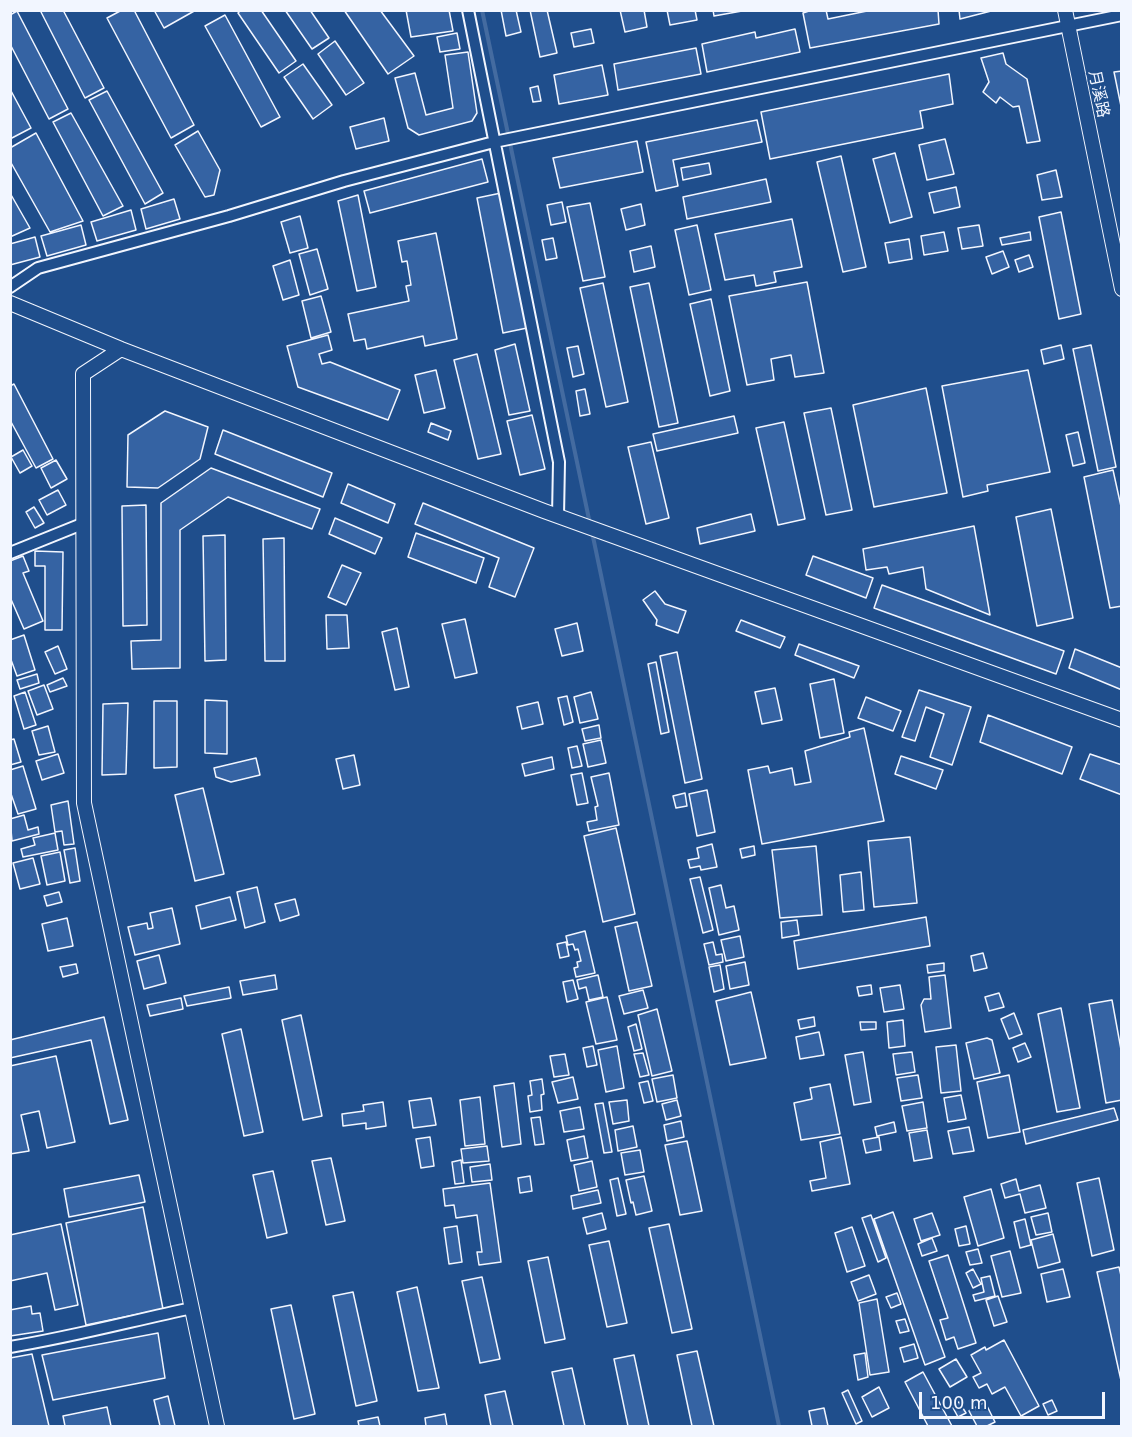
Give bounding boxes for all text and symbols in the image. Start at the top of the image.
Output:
street label: 月溪路 [1084,69,1112,119]
scale bar [922,1380,1108,1418]
text: 100 m [930,1392,988,1413]

